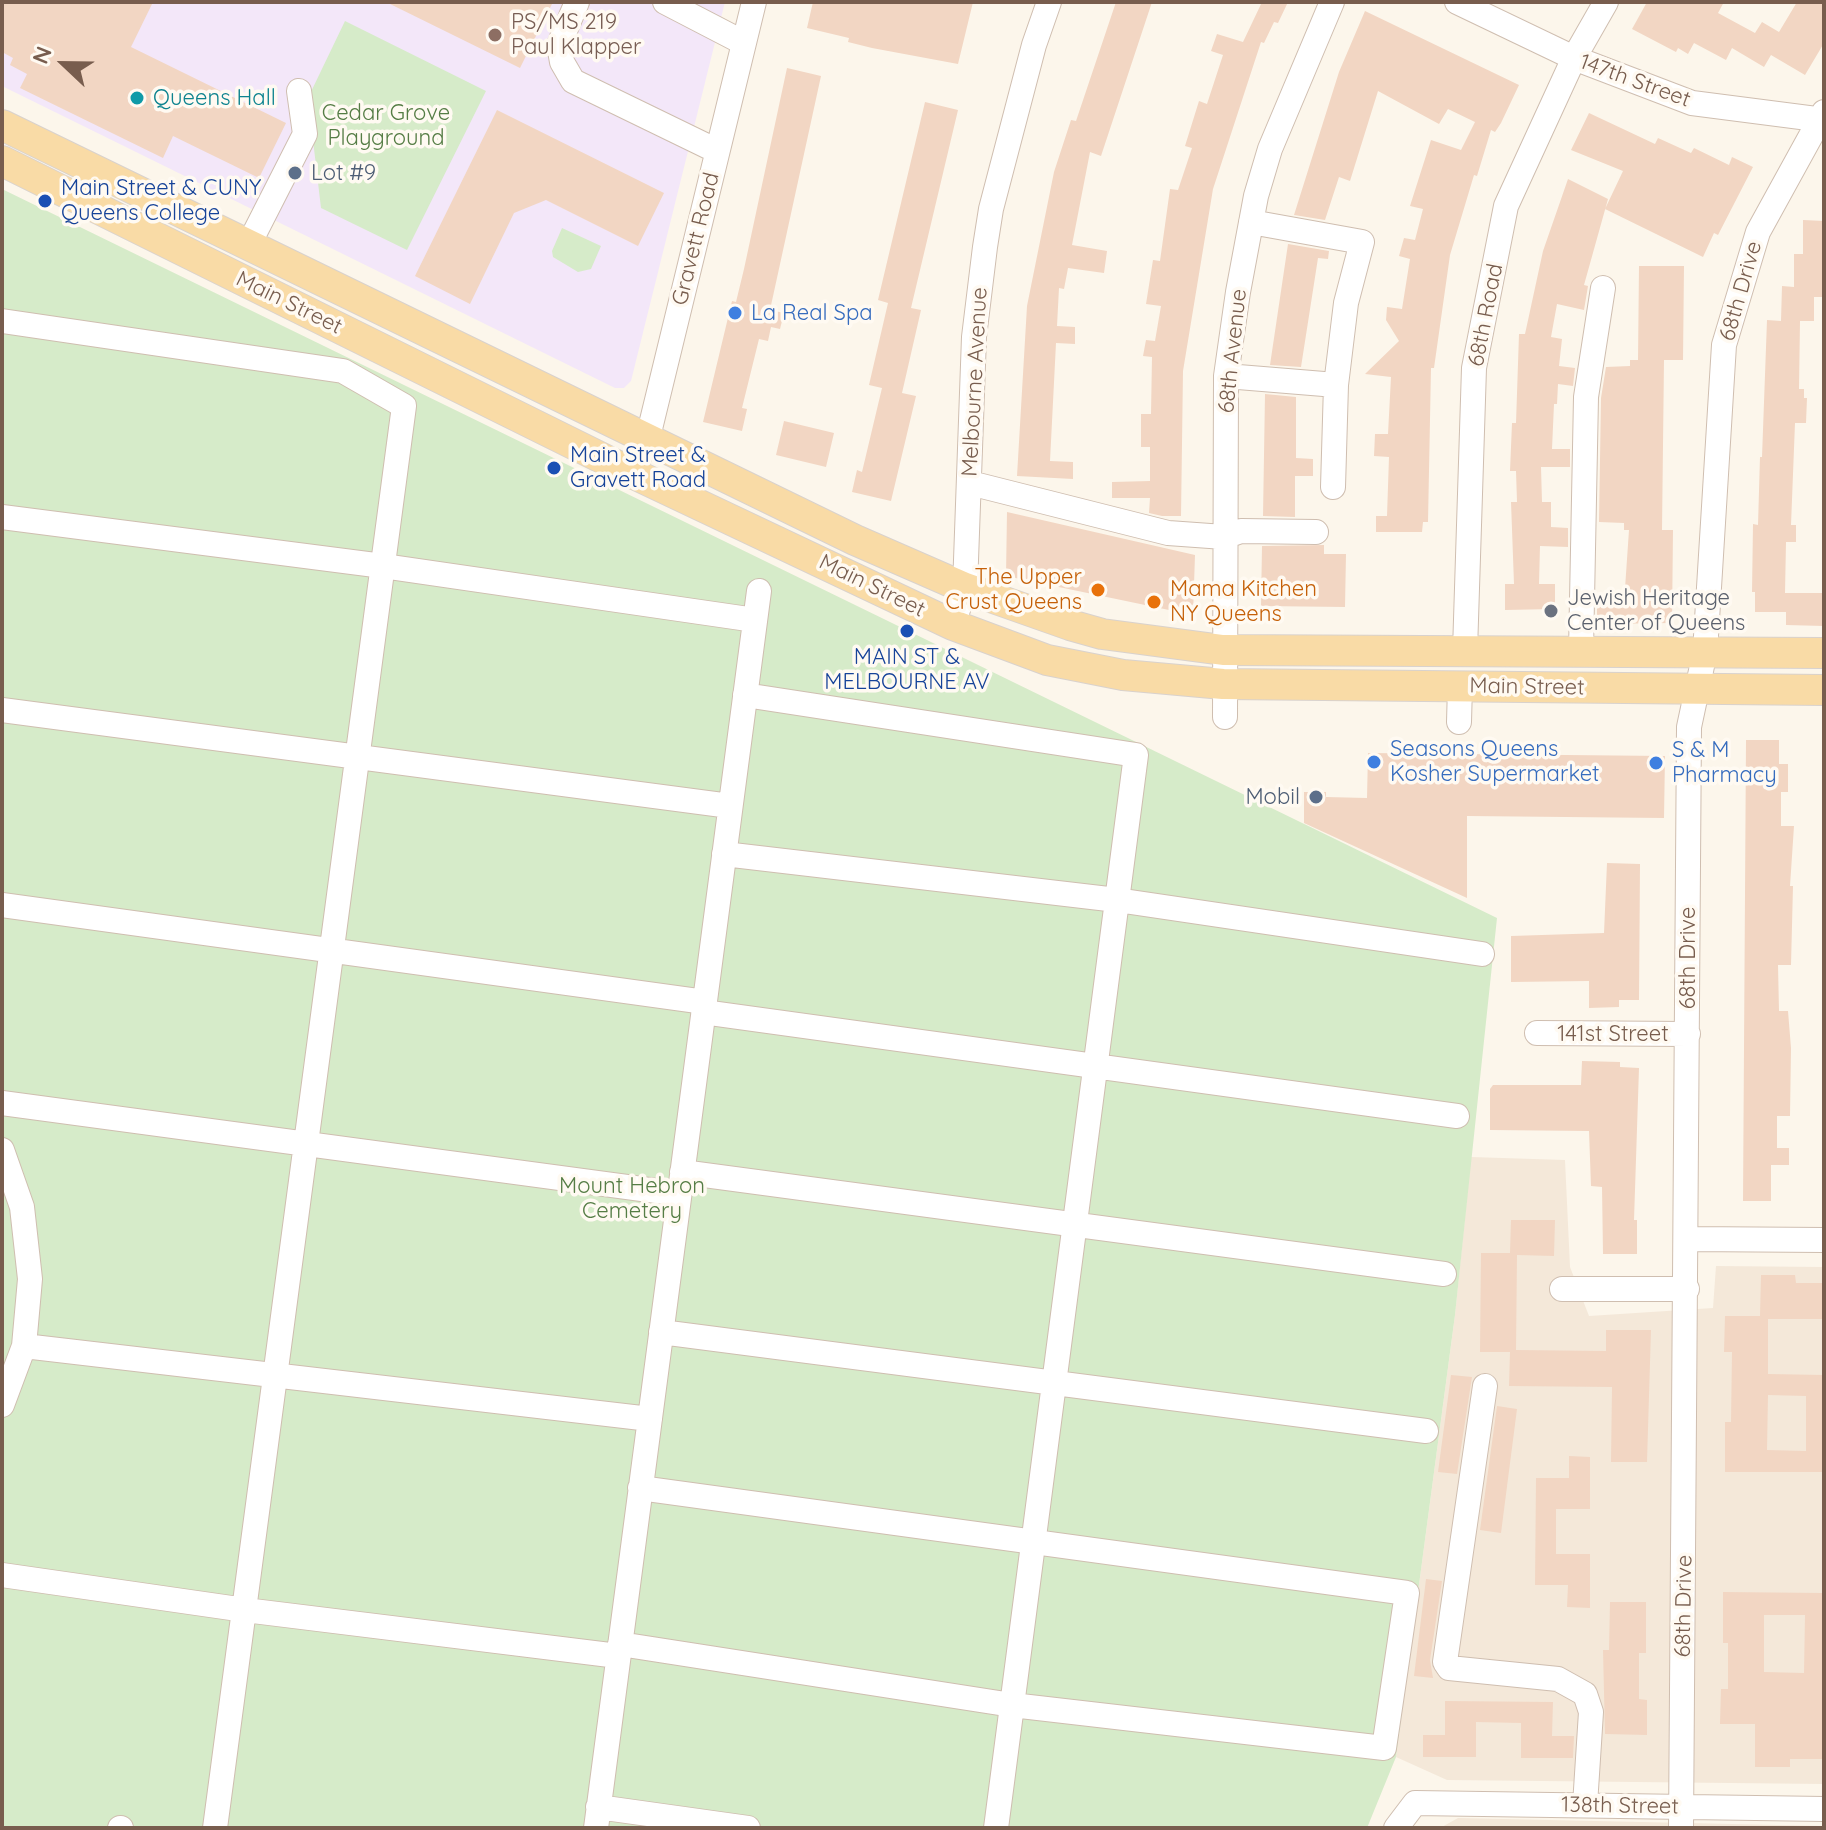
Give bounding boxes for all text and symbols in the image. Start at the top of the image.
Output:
place label: PS/MS 219 Paul Klapper [511,9,642,60]
north arrow [24,24,104,104]
marker: PS/MS 219 Paul Klapper [486,26,504,44]
text: N [26,42,58,68]
street label: 147th Street [1576,49,1694,113]
place label: Queens Hall [153,85,276,111]
marker: Queens Hall [128,89,146,107]
park label: Cedar Grove Playground [322,100,450,152]
place label: Lot #9 [311,160,376,186]
marker: Lot #9 [286,164,304,182]
street label: Gravett Road [667,170,725,308]
place label: Main Street & CUNY Queens College [61,175,261,226]
marker: Main Street & CUNY Queens College [36,192,54,210]
street label: 68th Drive [1714,238,1768,344]
street label: 68th Road [1463,261,1509,369]
street label: Main Street [231,266,347,340]
street label: Melbourne Avenue [957,287,993,477]
street label: 68th Avenue [1213,288,1253,414]
place label: La Real Spa [751,300,873,326]
marker: La Real Spa [726,304,744,322]
place label: Main Street & Gravett Road [570,442,706,494]
marker: Main Street & Gravett Road [545,459,563,477]
street label: Main Street [814,549,930,623]
place label: The Upper Crust Queens [945,564,1082,616]
place label: Mama Kitchen NY Queens [1170,576,1317,628]
marker: The Upper Crust Queens [1089,581,1107,599]
place label: Jewish Heritage Center of Queens [1567,585,1745,636]
marker: Mama Kitchen NY Queens [1145,593,1163,611]
marker: Jewish Heritage Center of Queens [1542,602,1560,620]
marker: MAIN ST & MELBOURNE AV [898,622,916,640]
place label: MAIN ST & MELBOURNE AV [824,644,990,696]
street label: Main Street [1469,673,1585,701]
place label: Seasons Queens Kosher Supermarket [1390,736,1600,788]
place label: S & M Pharmacy [1672,737,1777,788]
marker: Seasons Queens Kosher Supermarket [1365,753,1383,771]
marker: S & M Pharmacy [1647,754,1665,772]
place label: Mobil [1245,784,1300,810]
marker: Mobil [1307,788,1325,806]
street label: 68th Drive [1675,907,1701,1009]
street label: 141st Street [1557,1021,1669,1047]
park label: Mount Hebron Cemetery [559,1173,705,1224]
street label: 68th Drive [1670,1554,1698,1658]
street label: 138th Street [1561,1792,1679,1820]

